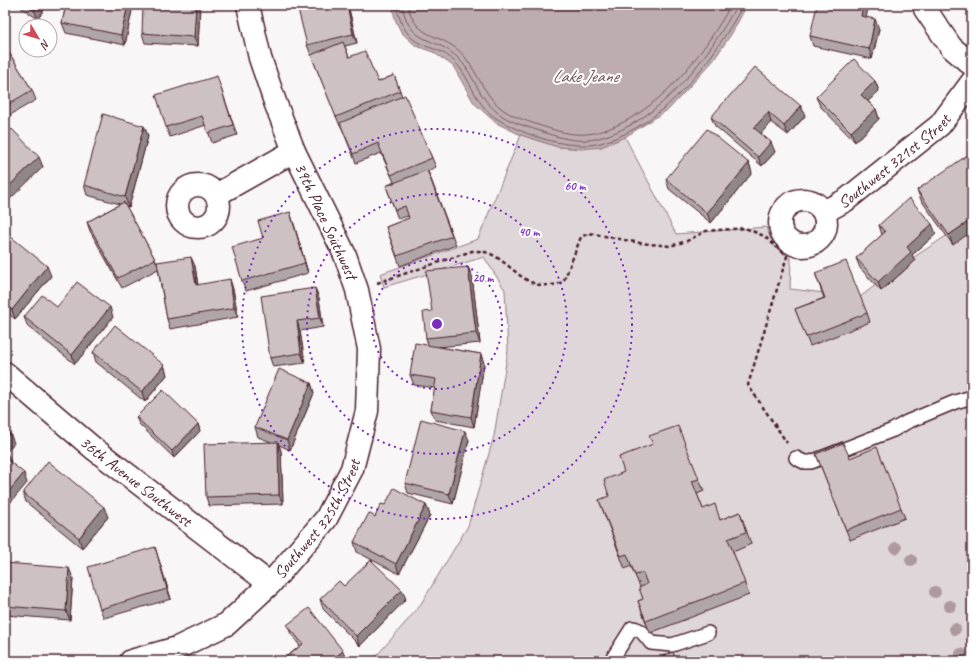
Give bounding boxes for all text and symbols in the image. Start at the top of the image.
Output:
north arrow [18,18,58,58]
text: N [37,37,53,53]
water label: Lake Jeane [552,65,621,87]
street label: Southwest 321st Street [834,108,956,213]
street label: 39th Place Southwest [290,159,363,285]
text: 60 m [565,178,587,194]
text: 40 m [519,224,540,240]
text: 20 m [473,270,494,286]
centre of rings [430,317,444,331]
street label: 36th Avenue Southwest [76,431,198,532]
street label: Southwest 325th Street [269,455,365,583]

